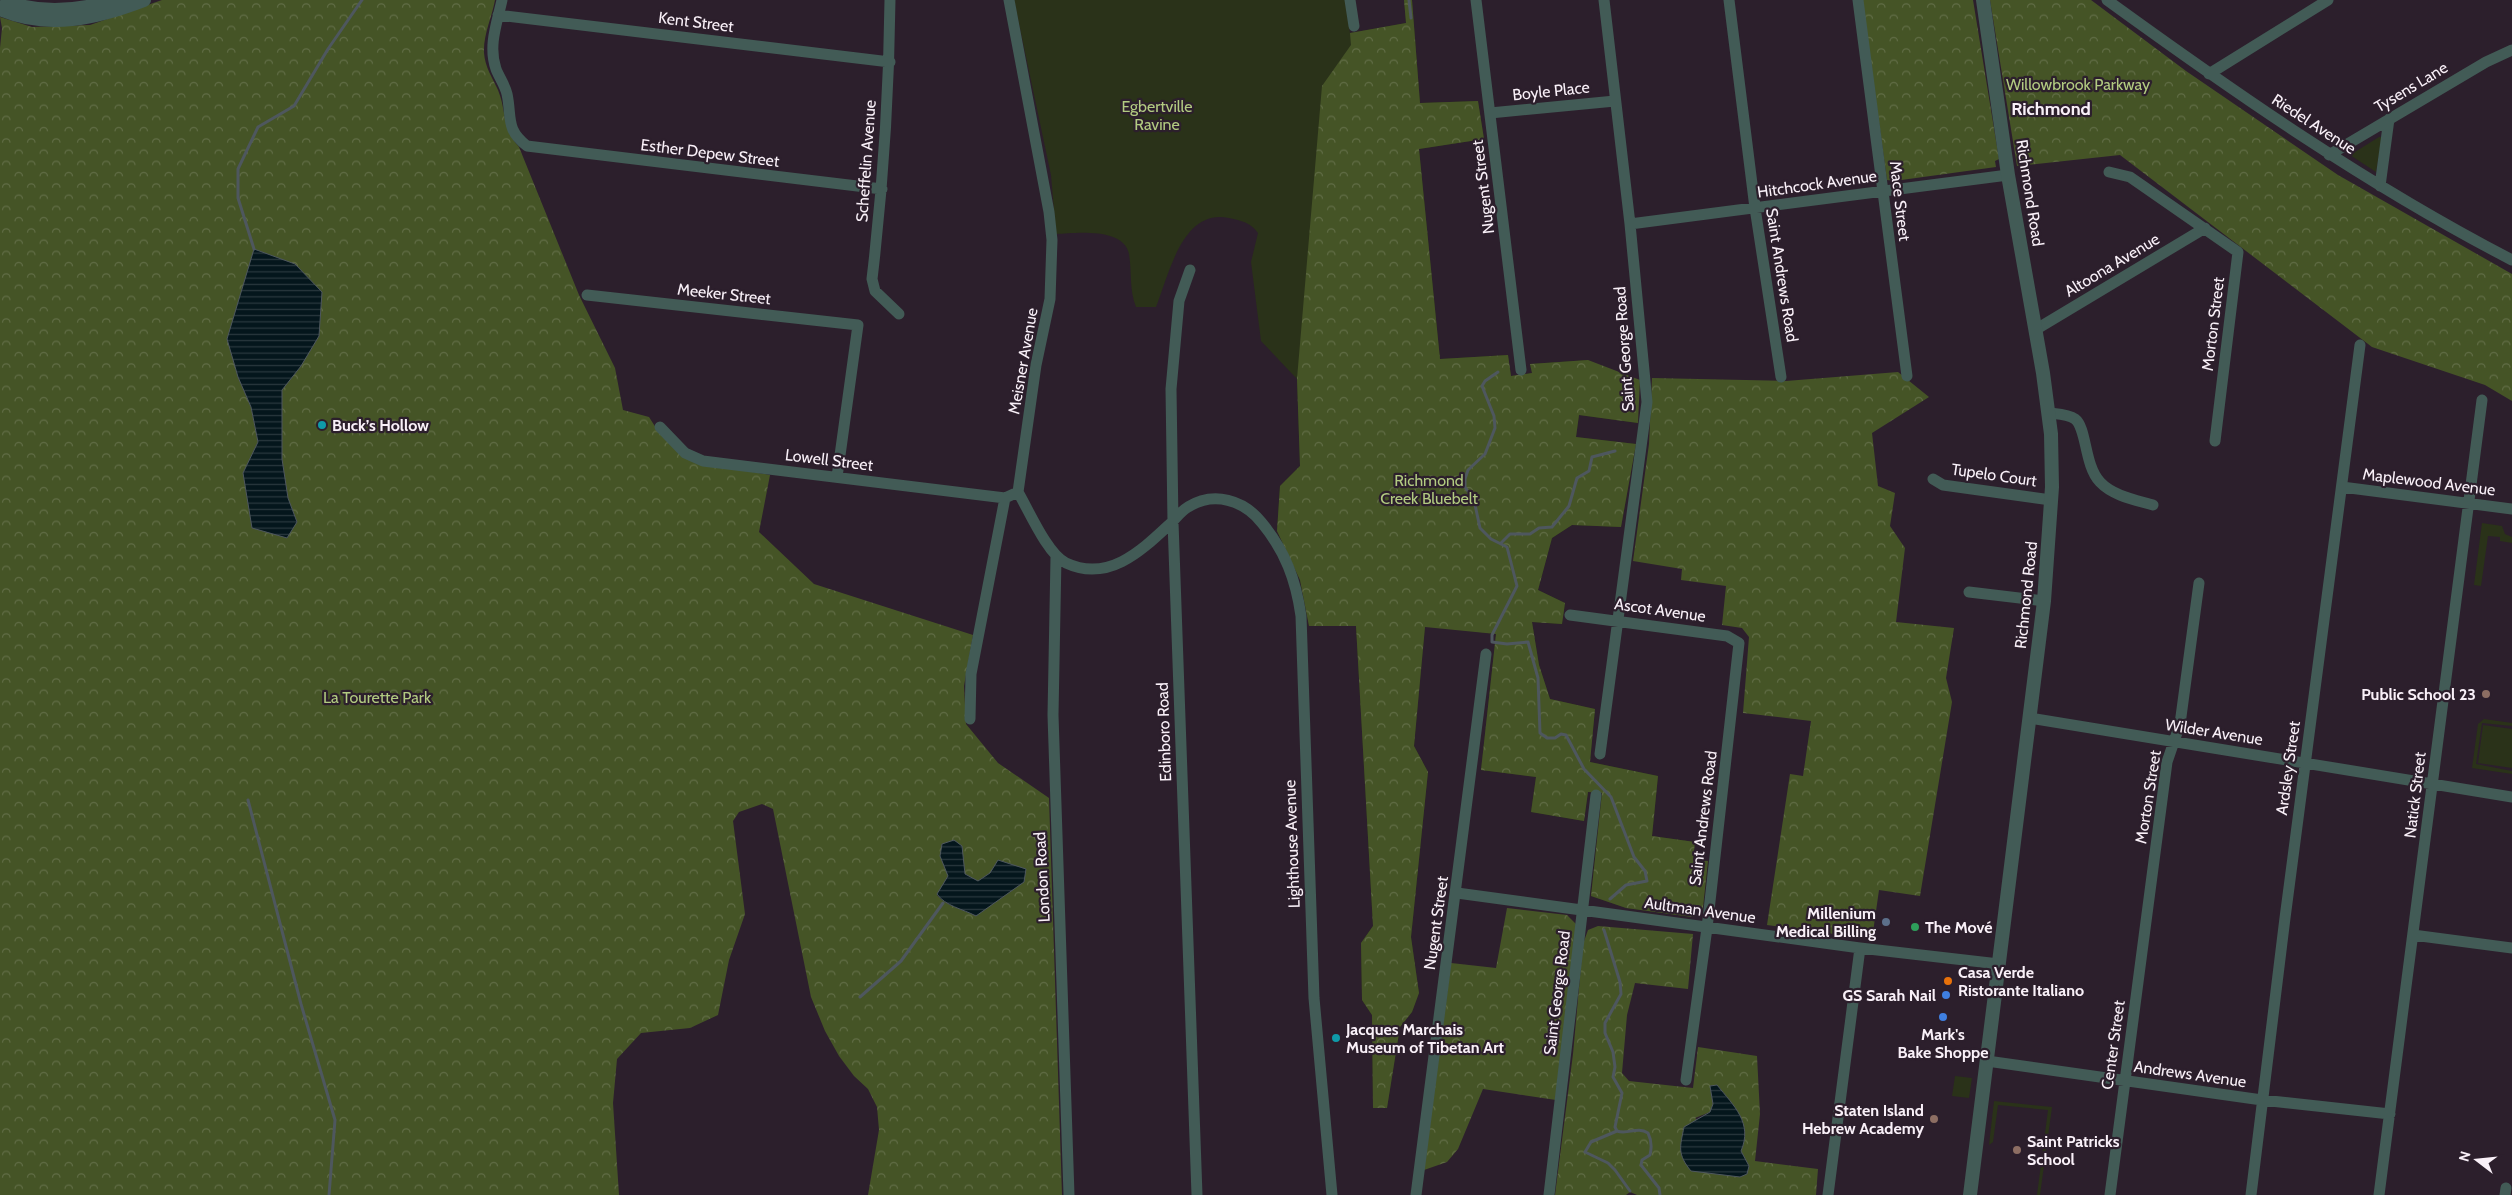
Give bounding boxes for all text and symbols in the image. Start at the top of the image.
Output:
street label: Kent Street [657,8,735,36]
street label: Tysens Lane [2371,58,2451,116]
park label: Willowbrook Parkway [2006,75,2150,94]
street label: Boyle Place [1511,77,1591,105]
street label: Riedel Avenue [2268,90,2360,158]
park label: Egbertville Ravine [1121,97,1193,134]
district label: Richmond [2011,98,2091,120]
street label: Scheffelin Avenue [852,99,880,223]
street label: Esther Depew Street [640,135,781,171]
street label: Nugent Street [1468,138,1498,235]
street label: Richmond Road [2012,138,2048,248]
street label: Mace Street [1886,160,1914,243]
street label: Hitchcock Avenue [1756,166,1878,202]
street label: Saint Andrews Road [1762,207,1802,343]
street label: Altoona Avenue [2061,229,2163,301]
street label: Morton Street [2198,275,2228,372]
street label: Meeker Street [676,280,772,308]
street label: Saint George Road [1610,286,1638,412]
street label: Meisner Avenue [1004,306,1042,416]
place label: Buck’s Hollow [332,416,429,435]
marker: Buck’s Hollow [316,419,328,431]
street label: Lowell Street [784,445,875,475]
street label: Tupelo Court [1950,460,2038,490]
street label: Maplewood Avenue [2361,464,2497,500]
park label: Richmond Creek Bluebelt [1380,471,1478,508]
street label: Richmond Road [2011,540,2041,650]
street label: Ascot Avenue [1613,594,1707,626]
street label: Edinboro Road [1153,682,1175,782]
place label: Public School 23 [2361,685,2476,704]
park label: La Tourette Park [323,688,432,707]
marker: Public School 23 [2480,688,2492,700]
street label: Wilder Avenue [2164,715,2264,749]
street label: Ardsley Street [2272,719,2304,816]
street label: Morton Street [2131,748,2165,845]
street label: Saint Andrews Road [1685,750,1721,886]
street label: Natick Street [2400,750,2430,839]
street label: Lighthouse Avenue [1280,780,1304,908]
street label: London Road [1030,831,1054,923]
street label: Nugent Street [1420,874,1452,971]
street label: Aultman Avenue [1643,893,1757,927]
place label: Millenium Medical Billing [1776,904,1876,941]
marker: Millenium Medical Billing [1880,916,1892,928]
place label: The Mové [1925,918,1993,937]
marker: The Mové [1909,921,1921,933]
street label: Saint George Road [1540,930,1574,1056]
place label: Casa Verde Ristorante Italiano [1958,963,2084,1000]
marker: Casa Verde Ristorante Italiano [1942,975,1954,987]
place label: GS Sarah Nail [1843,986,1936,1005]
marker: GS Sarah Nail [1940,989,1952,1001]
street label: Center Street [2097,999,2129,1091]
marker: Mark's Bake Shoppe [1937,1011,1949,1023]
place label: Jacques Marchais Museum of Tibetan Art [1345,1020,1505,1057]
place label: Mark's Bake Shoppe [1898,1025,1988,1062]
marker: Jacques Marchais Museum of Tibetan Art [1330,1032,1342,1044]
street label: Andrews Avenue [2133,1057,2247,1091]
place label: Staten Island Hebrew Academy [1802,1101,1924,1138]
marker: Staten Island Hebrew Academy [1928,1113,1940,1125]
place label: Saint Patricks School [2027,1132,2120,1169]
north arrow [2452,1135,2502,1185]
marker: Saint Patricks School [2011,1144,2023,1156]
text: N [2454,1149,2475,1164]

